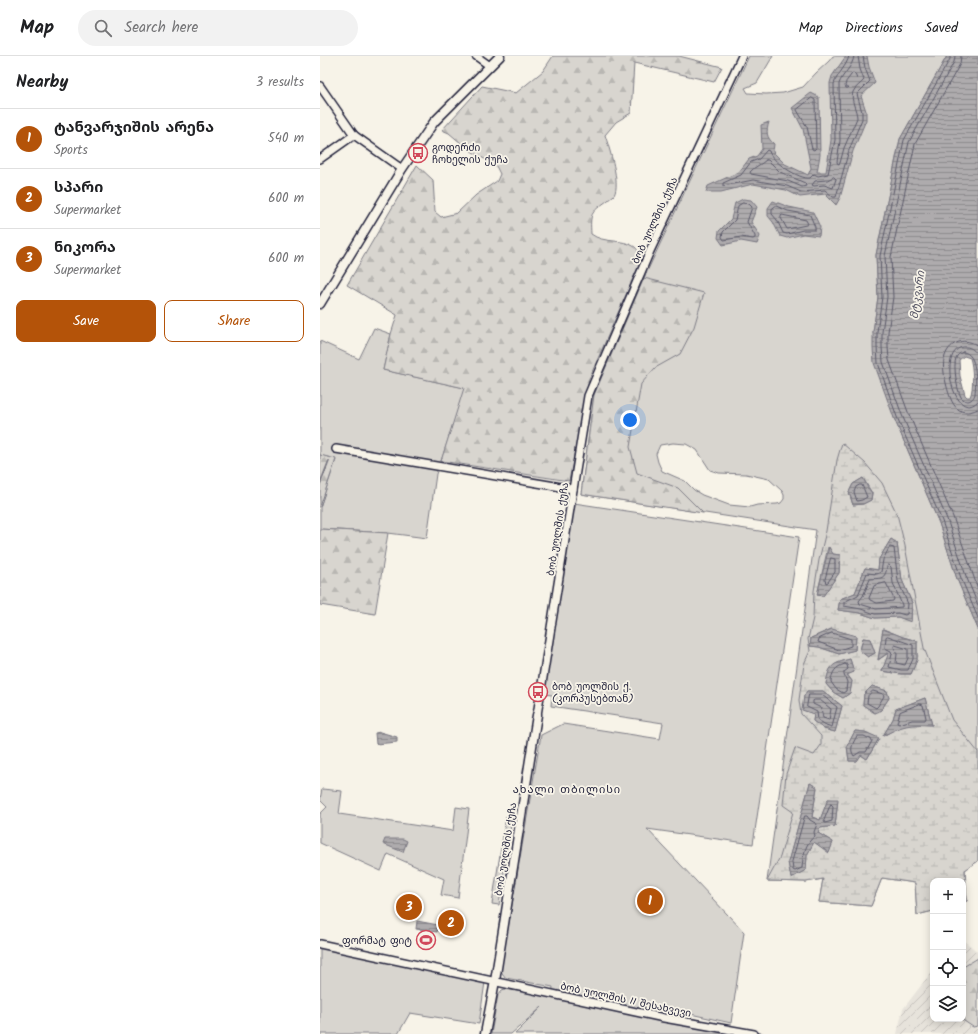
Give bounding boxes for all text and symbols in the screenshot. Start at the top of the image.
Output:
search box [78,10,358,46]
text: Map [20,13,54,43]
text: Search here [124,16,198,40]
icon: search [92,17,114,39]
text: Map [798,17,823,39]
text: Directions [845,17,903,39]
text: Saved [925,17,958,39]
text: Nearby [16,69,68,96]
text: 3 results [256,72,304,93]
text: ტანვარჯიშის არენა [54,116,214,140]
text: 1 [27,128,31,149]
text: 540 m [268,128,304,149]
text: Sports [54,140,88,161]
place label: გოდერძი ჩოხელის ქუჩა [432,140,508,168]
bus stop icon: გოდერძი ჩოხელის ქუჩა [407,142,429,164]
street label: ბობ უოლშის ქუჩა [628,174,682,267]
text: სპარი [54,176,103,200]
text: 2 [25,188,33,209]
text: 600 m [268,188,304,209]
text: Supermarket [54,200,121,221]
text: ნიკორა [54,236,116,260]
text: 3 [25,248,33,269]
text: 600 m [268,248,304,269]
text: Supermarket [54,260,121,281]
water label: მტკვარი [906,269,930,320]
button: Save [16,300,156,342]
button: Share [164,300,304,342]
your location [620,410,640,430]
street label: ბობ უოლშის ქუჩა [543,481,573,577]
place label: ბობ უოლშის ქ. (კორპუსებთან) [552,679,633,707]
bus stop icon: ბობ უოლშის ქ. (კორპუსებთან) [527,681,549,703]
district label: ახალი თბილისი [513,781,621,799]
street label: ბობ უოლშის ქუჩა [491,801,521,897]
map controls [930,878,966,1022]
button: + [930,878,966,914]
pin: 1 [637,886,663,916]
pin: 3 [396,892,422,922]
pin: 2 [438,908,464,938]
button: − [930,914,966,950]
sports icon: ფორმატ ფიტ [415,929,437,951]
place label: ფორმატ ფიტ [342,933,412,949]
button: locate [930,950,966,986]
street label: ბობ უოლშის II შესახვევი [559,978,693,1022]
button: layers [930,986,966,1022]

